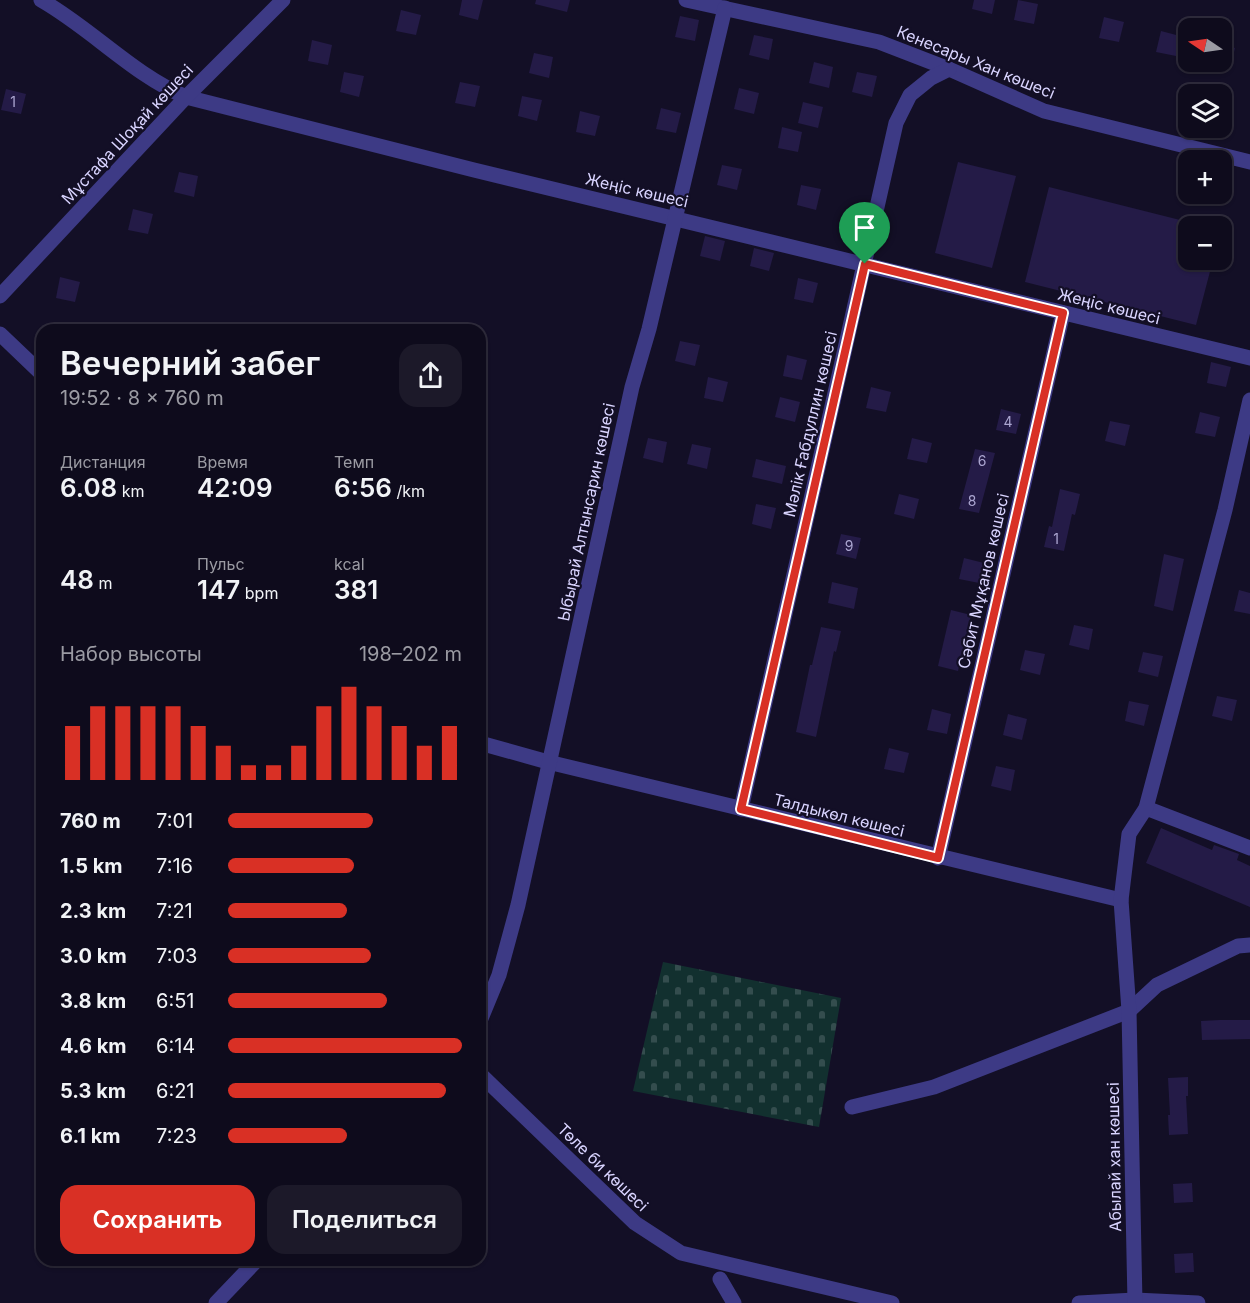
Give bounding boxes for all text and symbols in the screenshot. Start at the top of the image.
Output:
north arrow [1178,18,1232,72]
map controls [1178,18,1232,270]
street label: Кенесары Хан көшесі [894,21,1058,103]
street label: Мұстафа Шоқай көшесі [57,60,197,208]
button: layers [1178,84,1232,138]
house number: 1 [10,93,16,110]
button: + [1178,150,1232,204]
street label: Жеңіс көшесі [584,168,690,212]
pin [839,202,890,264]
icon: arrive [848,211,881,244]
button: − [1178,216,1232,270]
street label: Жеңіс көшесі [1056,284,1162,328]
street label: Мәлік Ғабдуллин көшесі [779,329,841,519]
text: Вечерний забег [60,343,320,383]
button: share [399,344,462,407]
text: 19:52 · 8 × 760 m [60,386,224,410]
street label: Ыбырай Алтынсарин көшесі [553,401,619,623]
house number: 4 [1003,413,1013,430]
text: Дистанция [60,452,146,472]
text: Время [197,452,248,472]
text: Темп [334,452,374,472]
house number: 6 [978,452,986,469]
text: 6.08 [60,472,117,503]
text: 42:09 [197,472,273,503]
text: 6:56 [334,472,392,503]
text: km [117,481,144,501]
text: /km [392,481,425,501]
street label: Сәбит Мұқанов көшесі [953,491,1013,671]
house number: 8 [968,492,976,509]
house number: 1 [1053,530,1059,547]
house number: 9 [845,537,853,554]
text: Пульс [197,554,245,574]
text: kcal [334,554,365,574]
text: 48 [60,564,94,595]
text: m [94,573,112,593]
text: 147 [197,574,240,605]
text: 381 [334,574,378,605]
text: bpm [240,583,278,603]
text: Набор высоты [60,642,202,666]
text: 198–202 m [359,642,462,666]
street label: Талдыкөл көшесі [771,789,907,841]
text: 760 m [60,809,121,833]
text: 7:01 [156,809,193,833]
text: 1.5 km [60,854,123,878]
text: 7:16 [156,854,193,878]
text: 2.3 km [60,899,126,923]
text: 7:21 [156,899,193,923]
text: 3.0 km [60,944,127,968]
text: 7:03 [156,944,197,968]
text: 3.8 km [60,989,126,1013]
text: 6:51 [156,989,194,1013]
text: 4.6 km [60,1034,127,1058]
text: 6:14 [156,1034,195,1058]
text: 5.3 km [60,1079,126,1103]
text: 6:21 [156,1079,195,1103]
street label: Абылай хан көшесі [1103,1082,1125,1232]
street label: Төле би көшесі [553,1119,653,1215]
text: 6.1 km [60,1124,120,1148]
text: 7:23 [156,1124,197,1148]
button: Сохранить [60,1185,255,1254]
button: Поделиться [267,1185,462,1254]

